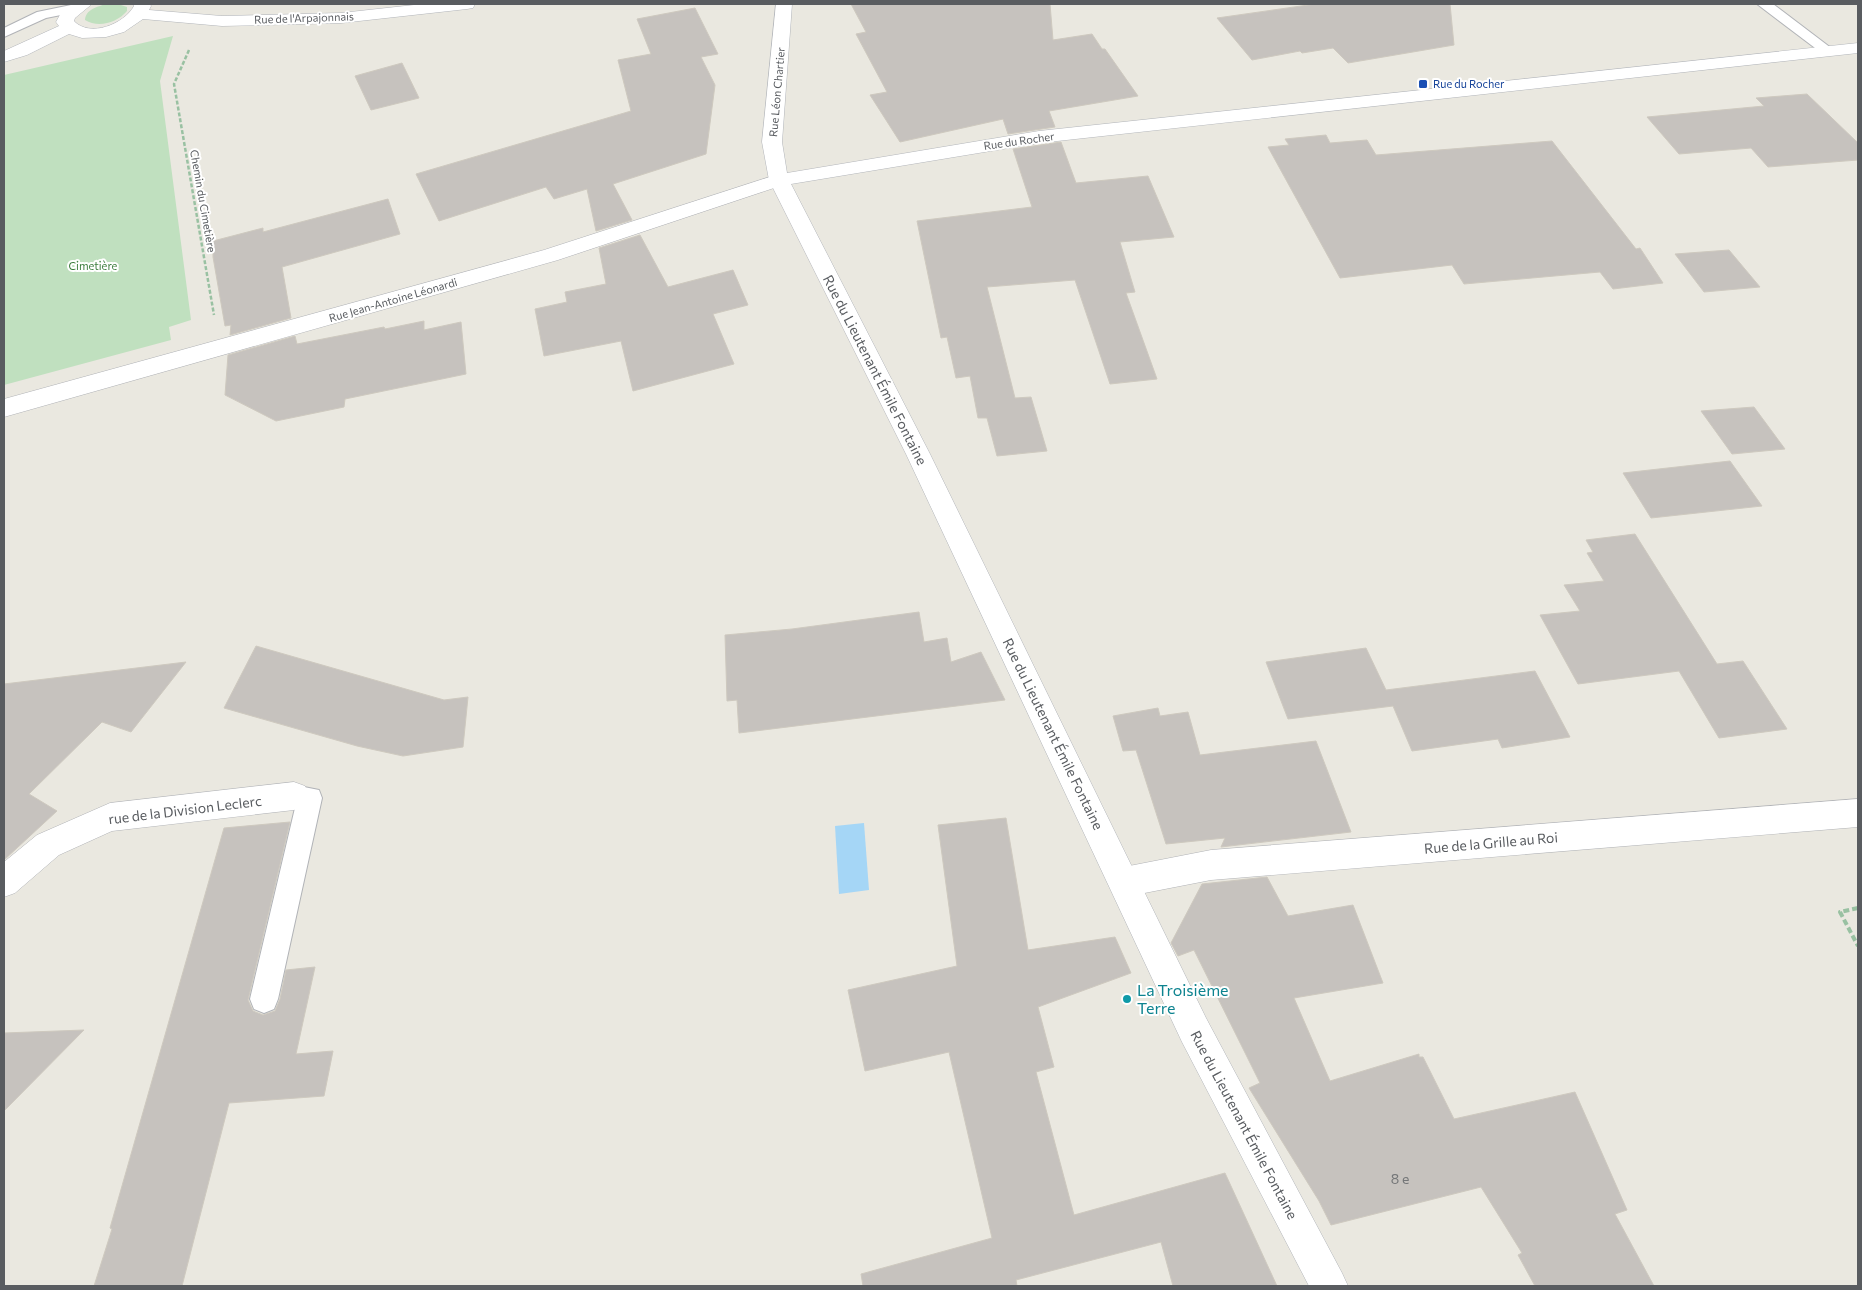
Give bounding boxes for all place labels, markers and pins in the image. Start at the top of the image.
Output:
place label: Rue du Rocher [1433,77,1505,90]
marker: Rue du Rocher [1417,78,1429,90]
place label: La Troisième Terre [1137,980,1229,1017]
marker: La Troisième Terre [1121,993,1133,1005]

